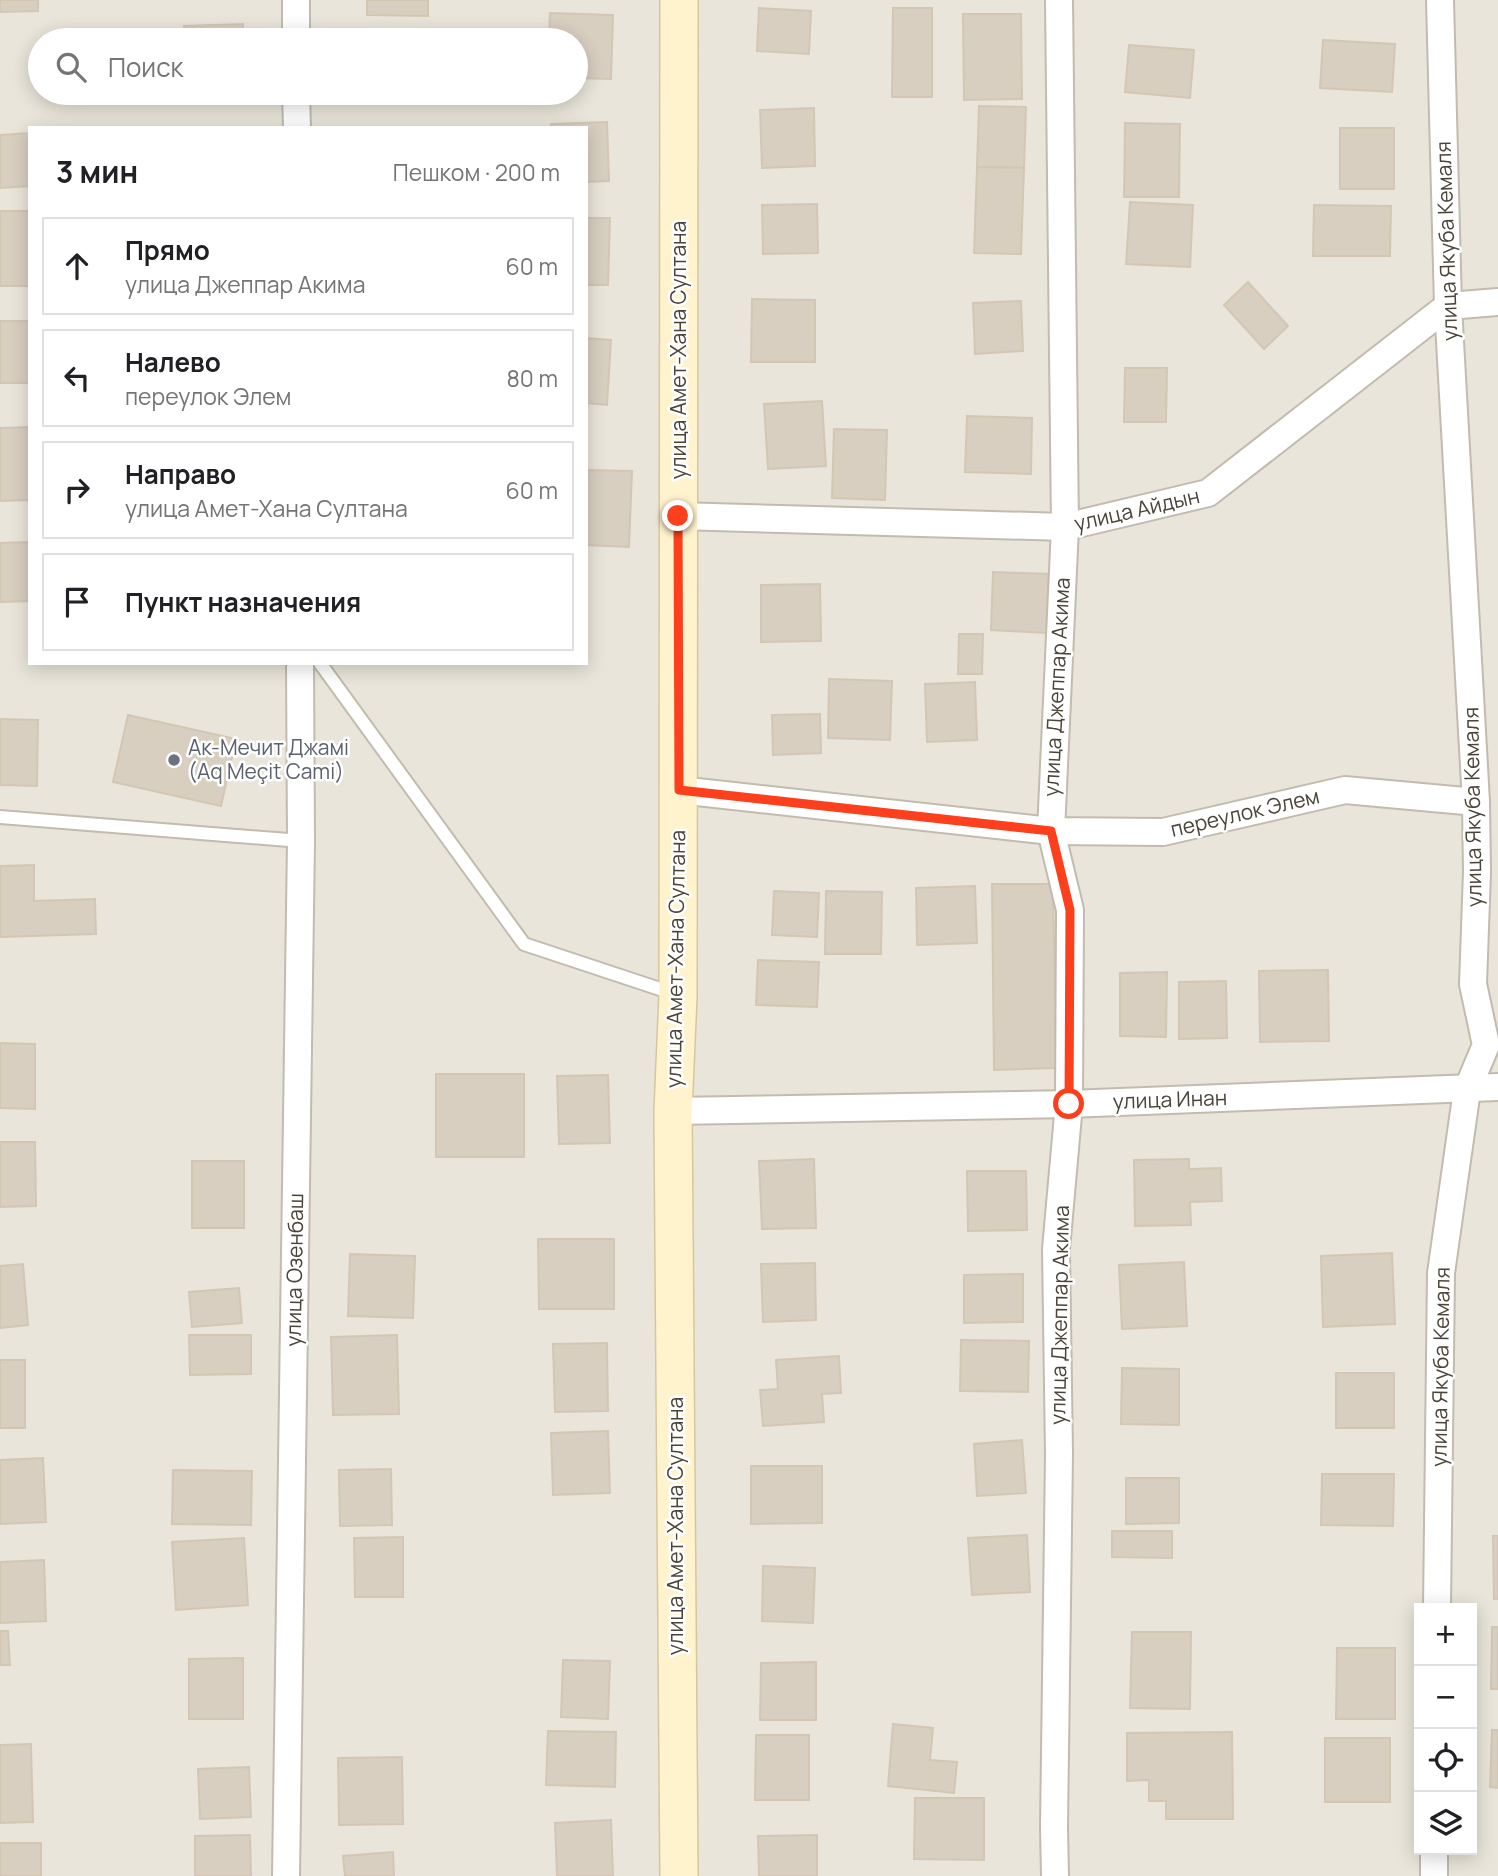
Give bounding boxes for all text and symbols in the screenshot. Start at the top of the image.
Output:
search box [28,28,588,105]
icon: search [52,48,90,86]
text: Поиск [108,49,183,85]
street label: улица Якуба Кемаля [1429,141,1463,341]
text: 3 мин [56,151,138,192]
text: Пешком · 200 m [393,156,560,188]
street label: улица Амет-Хана Султана [664,221,692,479]
text: Прямо [125,232,210,268]
icon: ahead [58,247,96,285]
text: 60 m [506,250,558,282]
text: улица Джеппар Акима [125,268,366,300]
text: Налево [125,344,221,380]
icon: left [58,359,96,397]
text: 80 m [507,362,558,394]
text: переулок Элем [125,380,291,412]
text: Направо [125,456,236,492]
icon: right [58,471,96,509]
text: 60 m [506,474,558,506]
street label: улица Айдын [1071,481,1202,537]
text: улица Амет-Хана Султана [125,492,408,524]
route end [662,500,693,531]
street label: улица Джеппар Акима [1036,577,1076,797]
icon: arrive [58,583,96,621]
text: Пункт назначения [125,584,361,620]
street label: улица Якуба Кемаля [1456,707,1488,907]
place label: Ак-Мечит Джамі (Aq Meçit Cami) [188,733,349,785]
marker: Ак-Мечит Джамі (Aq Meçit Cami) [166,752,182,768]
street label: переулок Элем [1168,781,1322,843]
street label: улица Амет-Хана Султана [659,830,691,1088]
street label: улица Инан [1112,1083,1228,1115]
route start [1053,1088,1084,1119]
street label: улица Озенбаш [279,1193,309,1347]
street label: улица Джеппар Акима [1043,1205,1075,1425]
street label: улица Якуба Кемаля [1424,1267,1456,1467]
street label: улица Амет-Хана Султана [661,1397,689,1655]
map controls [1414,1603,1477,1855]
button: + [1414,1603,1477,1666]
button: − [1414,1666,1477,1729]
button: locate [1414,1729,1477,1792]
button: layers [1414,1792,1477,1855]

